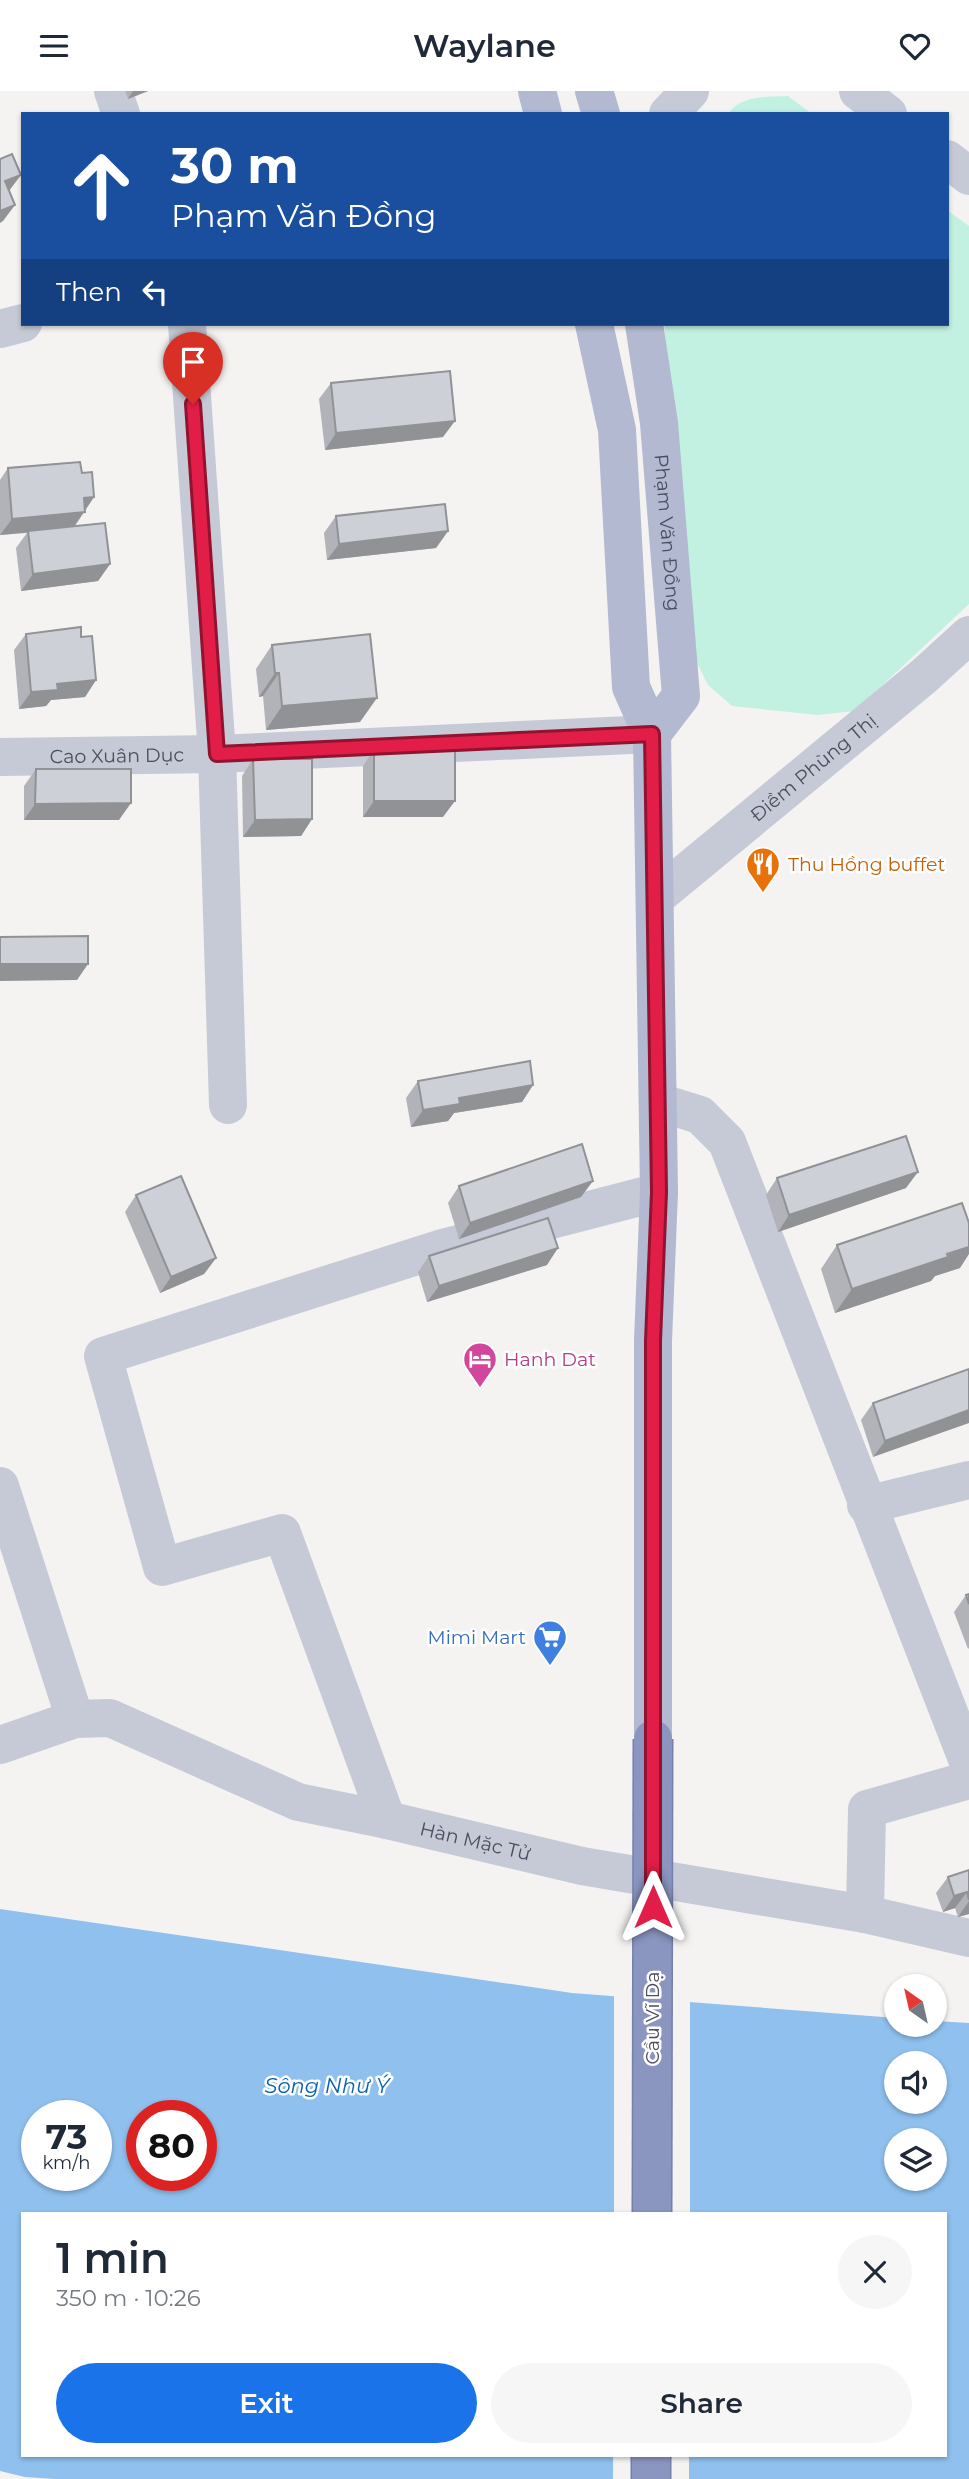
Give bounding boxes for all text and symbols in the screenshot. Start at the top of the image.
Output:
text: Waylane [413,26,556,65]
icon: menu [35,27,73,65]
icon: heart [896,27,934,65]
text: 30 m [171,136,299,195]
icon: ahead [56,140,147,231]
text: Phạm Văn Đồng [171,196,437,235]
icon: left [136,273,174,311]
text: Then [56,276,122,308]
pin [163,332,223,404]
icon: arrive [174,343,212,381]
street label: Phạm Văn Đồng [650,453,685,612]
street label: Điềm Phùng Thị [746,709,881,827]
street label: Cao Xuân Dục [50,743,184,768]
restaurant icon: Thu Hồng buffet [744,845,782,894]
place label: Thu Hồng buffet [788,853,946,876]
hotel icon: Hanh Dat [461,1340,499,1389]
place label: Hanh Dat [504,1348,596,1371]
supermarket icon: Mimi Mart [531,1618,569,1667]
place label: Mimi Mart [428,1626,526,1649]
street label: Hàn Mặc Tử [418,1817,533,1866]
position arrow [616,1870,690,1944]
street label: Cầu Vĩ Dạ [641,1972,664,2064]
north arrow [884,1974,947,2037]
map controls [884,1974,947,2191]
button: sound [884,2051,947,2114]
water label: Sông Như Ý [265,2073,392,2098]
speed limit sign: 80 [126,2100,217,2191]
text: 73 [45,2115,88,2158]
button: layers [884,2128,947,2191]
text: km/h [42,2152,91,2174]
text: 1 min [56,2232,169,2284]
button: close [838,2235,912,2309]
text: 350 m · 10:26 [56,2284,201,2312]
button: Exit [56,2363,477,2443]
button: Share [491,2363,912,2443]

